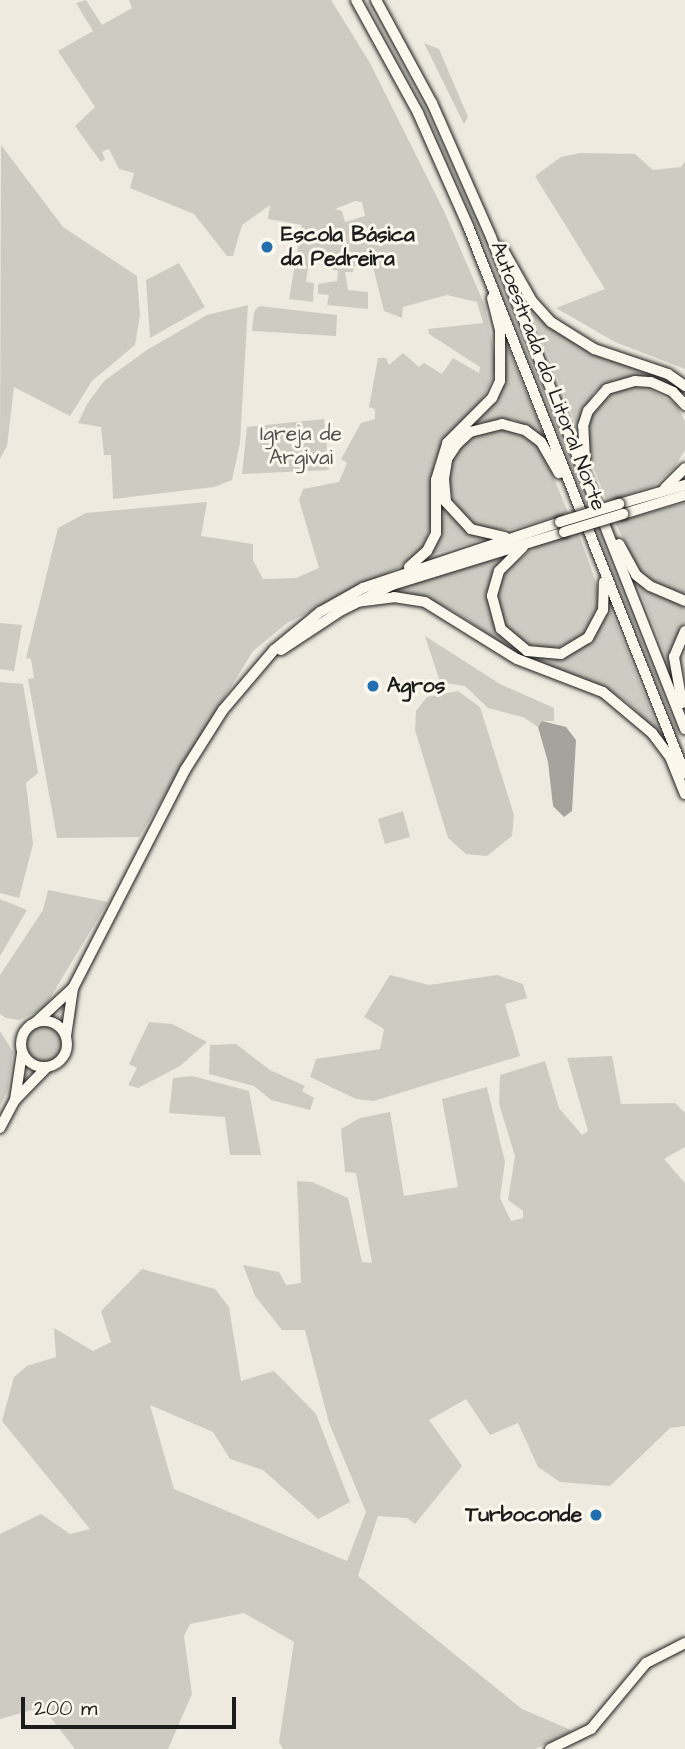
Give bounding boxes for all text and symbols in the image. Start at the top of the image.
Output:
place label: Escola Básica da Pedreira [281,222,415,272]
street label: Autoestrada do Litoral Norte [485,238,611,514]
marker: Escola Básica da Pedreira [259,239,275,255]
park label: Igreja de Argivai [260,421,342,471]
place label: Agros [387,673,445,699]
marker: Agros [365,678,381,694]
place label: Turboconde [465,1502,582,1528]
marker: Turboconde [588,1507,604,1523]
scale bar [24,1682,240,1726]
text: 200 m [34,1694,97,1723]

